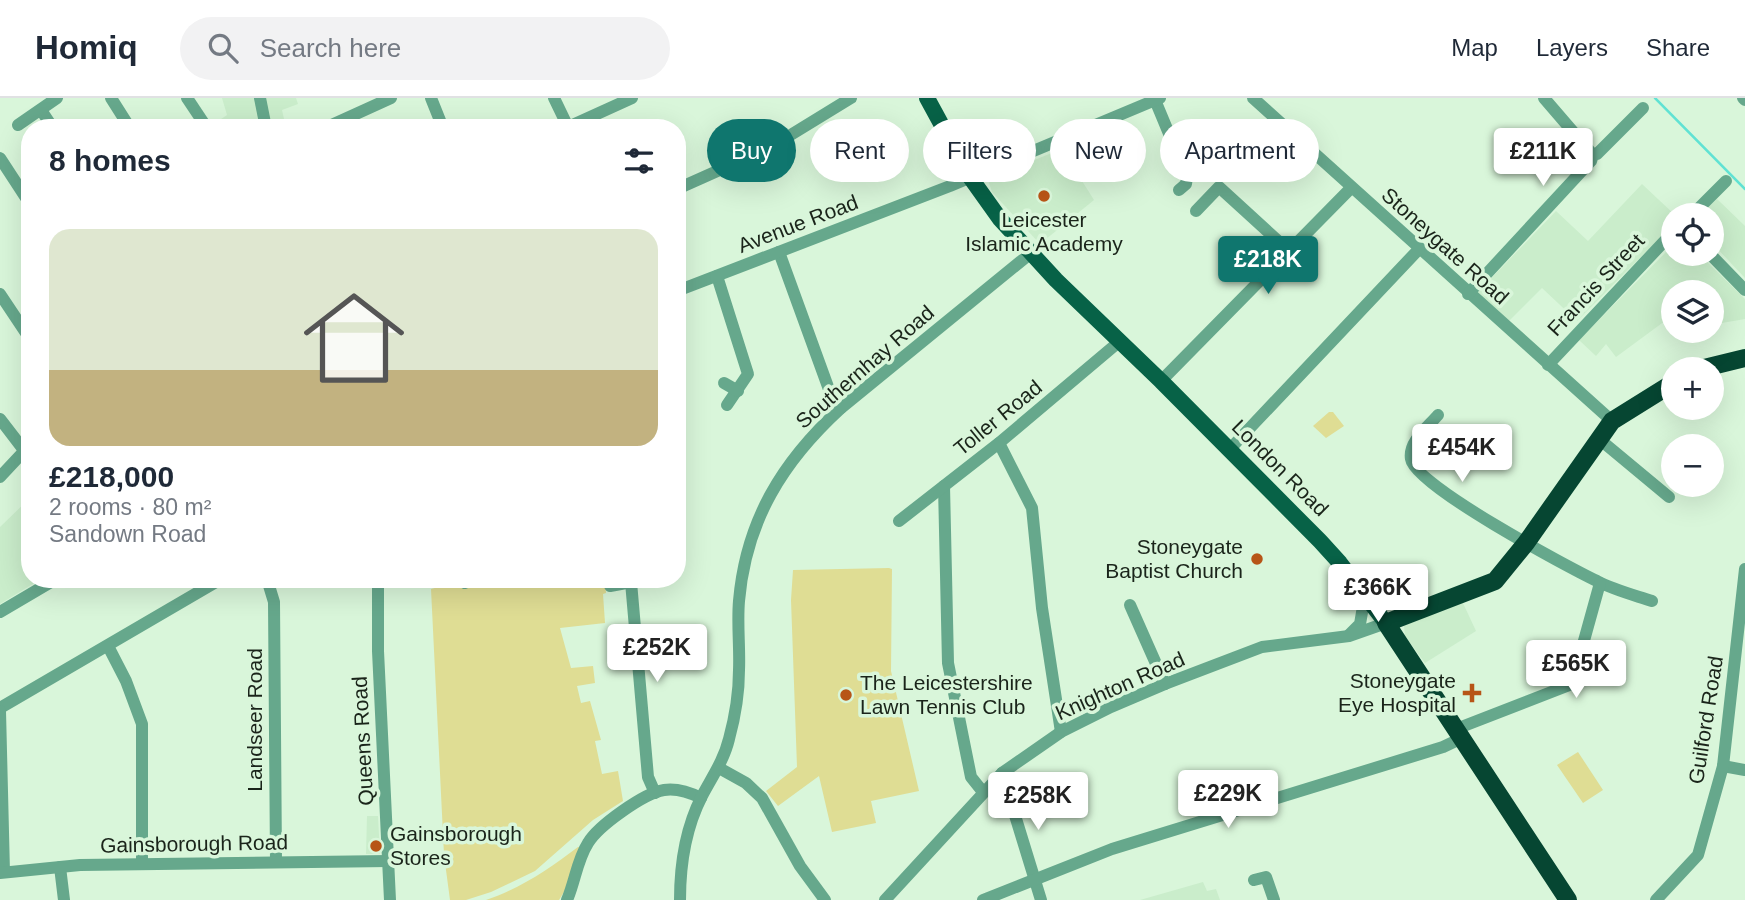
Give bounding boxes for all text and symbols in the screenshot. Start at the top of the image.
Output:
search box [180,17,670,80]
text: Homiq [35,29,138,66]
icon: search [204,29,242,67]
text: Search here [260,33,401,63]
text: Map [1451,34,1498,61]
text: Layers [1536,34,1608,61]
text: Share [1646,34,1710,61]
chip: Buy [707,119,796,182]
chip: Rent [810,119,909,182]
chip: Filters [923,119,1036,182]
chip: New [1050,119,1146,182]
chip: Apartment [1160,119,1319,182]
pin: £211K [1494,129,1592,188]
text: £211K [1510,138,1576,164]
icon: filters [620,142,658,180]
text: 8 homes [49,144,171,177]
street label: Stoneygate Road [1377,183,1513,308]
marker: Leicester Islamic Academy [1036,188,1052,204]
street label: Avenue Road [734,190,861,257]
map controls [1661,203,1724,497]
button: locate [1661,203,1724,266]
place label: Leicester Islamic Academy [965,208,1123,255]
street label: Francis Street [1543,229,1649,340]
pin: £218K [1219,236,1317,296]
text: £218K [1234,246,1302,272]
icon: home [291,275,417,401]
button: layers [1661,280,1724,343]
street label: Southernhay Road [791,300,938,433]
button: + [1661,357,1724,420]
street label: Toller Road [949,375,1046,460]
street label: London Road [1228,415,1333,520]
pin: £454K [1413,424,1511,484]
text: £454K [1428,434,1496,460]
button: − [1661,434,1724,497]
text: £218,000 [49,460,174,493]
text: 2 rooms · 80 m² [49,494,211,520]
text: Sandown Road [49,521,206,547]
place label: Stoneygate Baptist Church [1105,535,1243,582]
marker: Stoneygate Baptist Church [1249,551,1265,567]
pin: £366K [1329,564,1427,624]
text: £366K [1344,574,1412,600]
pin: £252K [608,624,706,684]
text: £252K [623,634,691,660]
pin: £565K [1527,640,1625,700]
street label: Knighton Road [1052,647,1188,724]
street label: Landseer Road [243,648,266,792]
text: £565K [1542,650,1610,676]
street label: Guilford Road [1684,654,1727,786]
place label: Stoneygate Eye Hospital [1338,669,1456,716]
place label: The Leicestershire Lawn Tennis Club [860,671,1033,718]
street label: Queens Road [348,676,377,806]
marker: Stoneygate Eye Hospital [1462,683,1482,703]
marker: The Leicestershire Lawn Tennis Club [838,687,854,703]
pin: £229K [1179,770,1277,830]
pin: £258K [989,772,1087,832]
text: £229K [1194,780,1262,806]
text: £258K [1004,782,1072,808]
place label: Gainsborough Stores [390,822,522,869]
street label: Gainsborough Road [100,830,288,857]
marker: Gainsborough Stores [368,838,384,854]

